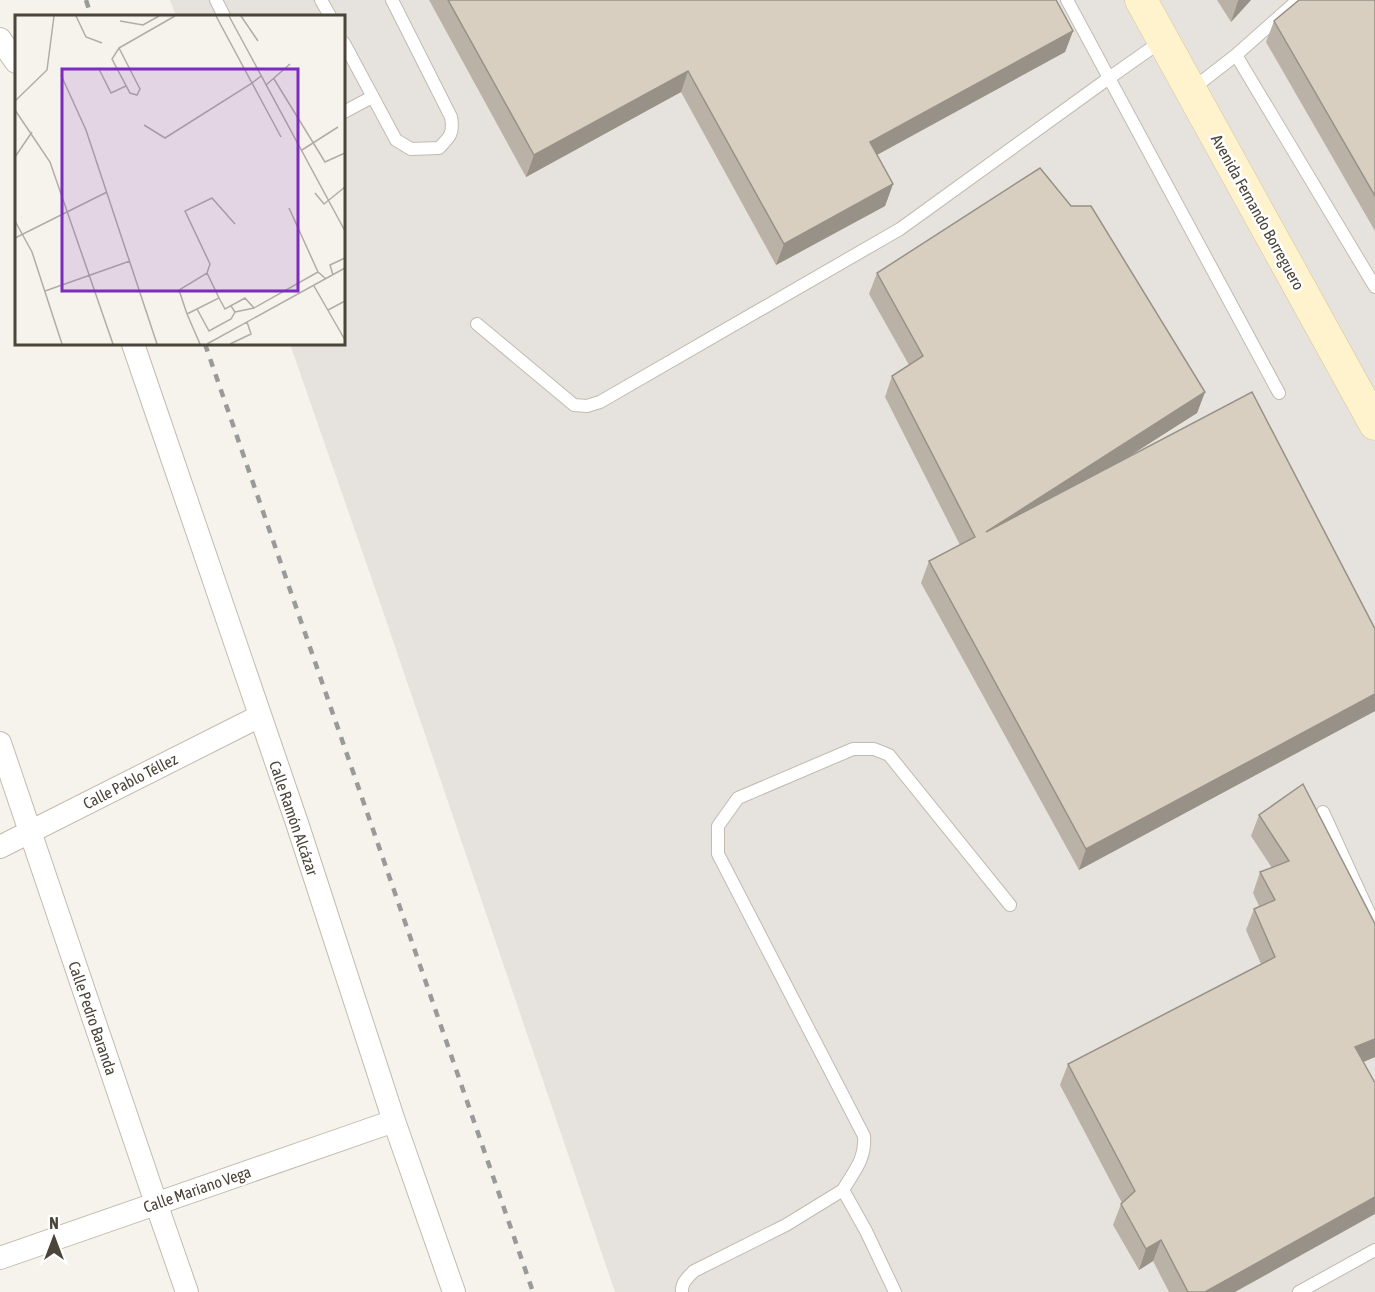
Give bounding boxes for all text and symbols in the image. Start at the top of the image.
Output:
inset map [15,15,345,345]
street label: Avenida Fernando Borreguero [1207,131,1308,293]
street label: Calle Pablo Téllez [80,749,180,812]
street label: Calle Ramón Alcázar [266,758,322,878]
street label: Calle Pedro Baranda [65,959,121,1077]
street label: Calle Mariano Vega [141,1162,253,1217]
north arrow [24,1208,84,1268]
text: N [49,1214,59,1232]

